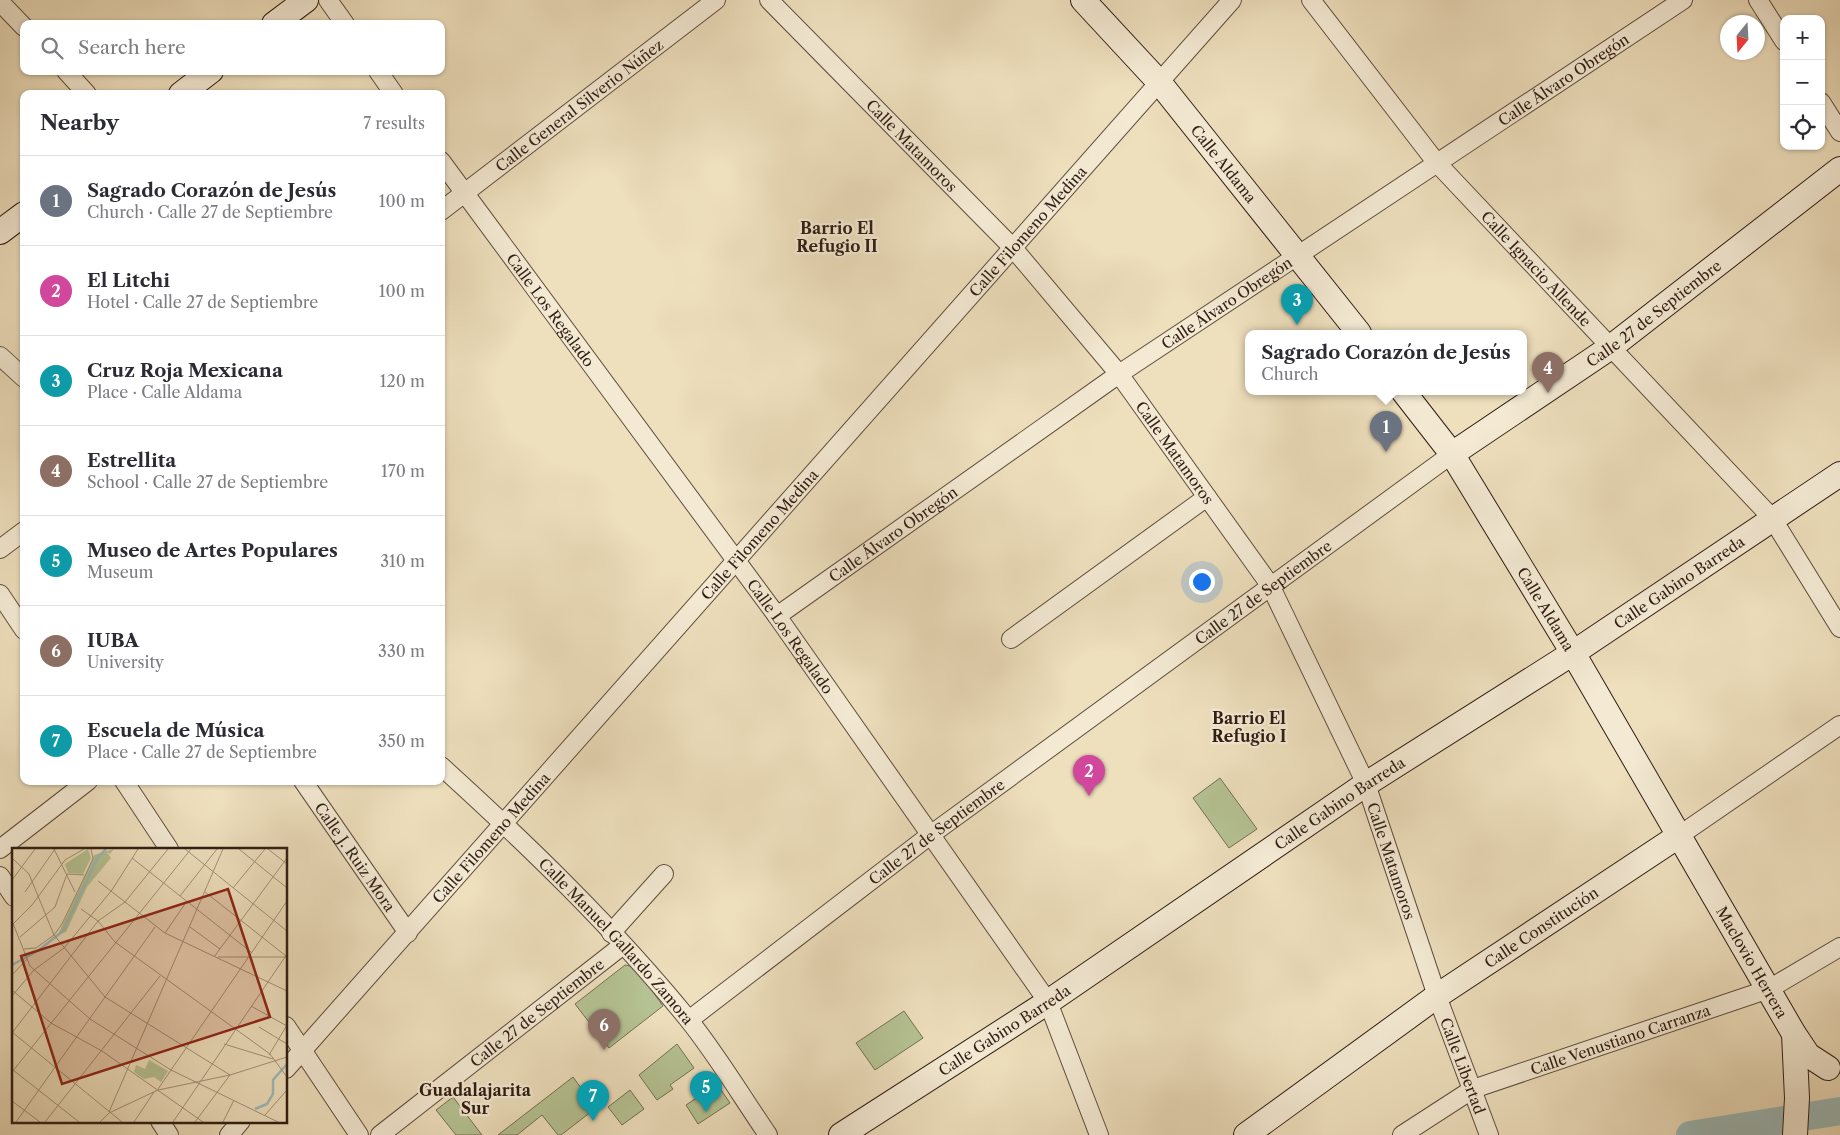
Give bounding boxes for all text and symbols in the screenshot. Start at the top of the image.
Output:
north arrow [1720,15,1765,60]
map controls [1780,15,1825,150]
button: + [1780,15,1825,60]
search box [20,20,445,75]
street label: Calle Álvaro Obregón [1494,29,1633,130]
icon: search [38,34,66,62]
street label: Calle General Silverio Núñez [491,35,667,175]
text: Search here [78,36,186,59]
button: − [1780,60,1825,105]
street label: Calle Matamoros [862,95,962,196]
button: locate [1780,105,1825,150]
text: Nearby [40,110,119,135]
text: 7 results [363,113,425,133]
street label: Calle Aldama [1187,121,1261,207]
street label: Calle Filomeno Medina [965,162,1090,300]
text: Sagrado Corazón de Jesús [87,179,336,202]
text: 1 [52,191,60,211]
text: 100 m [379,191,425,211]
text: Church · Calle 27 de Septiembre [87,202,333,222]
street label: Calle Ignacio Allende [1477,207,1596,330]
district label: Barrio El Refugio II [796,218,878,256]
street label: Calle Los Regalado [503,249,599,370]
street label: Calle Álvaro Obregón [1157,252,1296,353]
street label: Calle 27 de Septiembre [1582,256,1725,371]
text: El Litchi [87,269,170,292]
text: 2 [51,281,61,301]
text: 100 m [379,281,425,301]
pin: 3 [1281,284,1313,325]
text: Hotel · Calle 27 de Septiembre [87,292,318,312]
popup [1245,330,1527,395]
text: Sagrado Corazón de Jesús [1261,341,1511,364]
pin: 4 [1532,352,1564,393]
text: Cruz Roja Mexicana [87,359,283,382]
text: Church [1261,364,1318,384]
text: 3 [51,371,61,391]
text: 120 m [380,371,425,391]
text: Place · Calle Aldama [87,382,242,402]
street label: Calle Matamoros [1132,397,1218,508]
pin: 1 [1370,411,1402,452]
text: Estrellita [87,449,176,472]
text: 4 [51,461,61,481]
text: 170 m [381,461,425,481]
street label: Calle Filomeno Medina [696,465,822,604]
text: School · Calle 27 de Septiembre [87,472,328,492]
street label: Calle Álvaro Obregón [825,482,961,586]
street label: Calle Gabino Barreda [1610,531,1748,633]
street label: Calle 27 de Septiembre [1191,536,1335,648]
text: Museo de Artes Populares [87,539,338,562]
text: 5 [52,551,60,571]
text: 310 m [380,551,425,571]
text: Museum [87,562,153,582]
street label: Calle Aldama [1513,563,1579,654]
your location [1189,569,1215,595]
street label: Calle Los Regalado [743,575,838,697]
text: IUBA [87,629,139,652]
text: 6 [51,641,61,661]
text: 330 m [378,641,425,661]
text: University [87,652,164,672]
district label: Barrio El Refugio I [1212,708,1287,746]
text: Escuela de Música [87,719,264,742]
text: 7 [52,731,60,751]
text: 350 m [378,731,425,751]
text: Place · Calle 27 de Septiembre [87,742,317,762]
street label: Calle Gabino Barreda [1270,752,1408,854]
pin: 2 [1073,755,1105,796]
street label: Calle Filomeno Medina [428,768,554,907]
street label: Calle 27 de Septiembre [865,775,1008,888]
street label: Calle J. Ruiz Mora [311,798,400,915]
street label: Calle Matamoros [1363,800,1420,922]
inset map [12,848,288,1122]
street label: Calle Manuel Gallardo Zamora [535,854,698,1028]
street label: Calle Constitución [1480,882,1602,972]
street label: Maclovio Herrera [1712,903,1792,1021]
street label: Calle 27 de Septiembre [466,954,608,1071]
street label: Calle Gabino Barreda [935,980,1074,1080]
street label: Calle Venustiano Carranza [1528,1000,1713,1078]
pin: 6 [588,1009,620,1050]
street label: Calle Libertad [1436,1015,1490,1117]
pin: 5 [690,1071,722,1112]
district label: Guadalajarita Sur [419,1080,532,1118]
pin: 7 [577,1080,609,1121]

